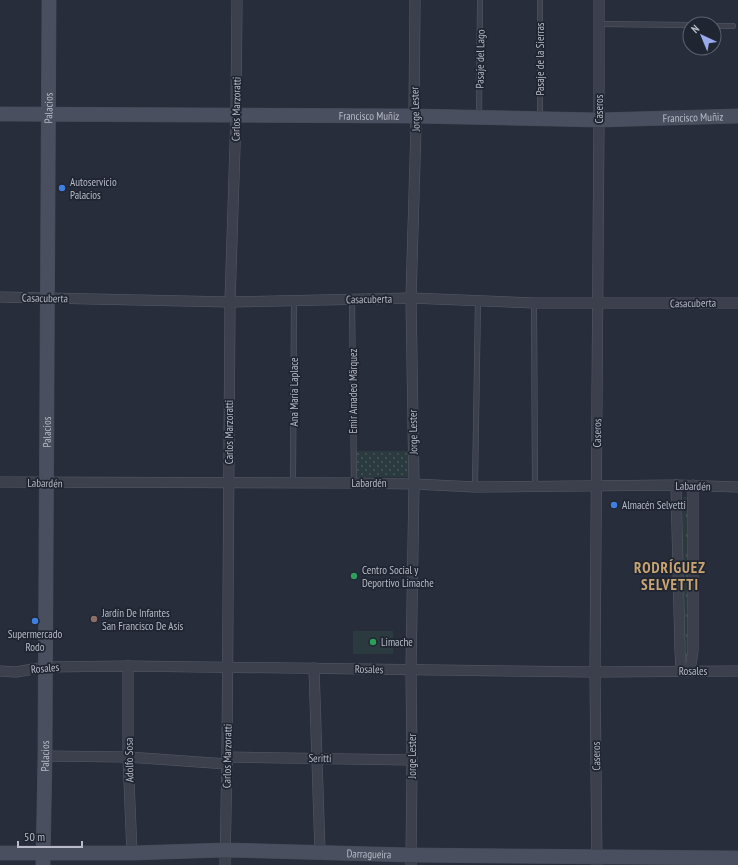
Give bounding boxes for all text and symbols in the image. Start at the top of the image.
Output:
north arrow [682,16,722,56]
street label: Pasaje de la Sierras [533,22,547,96]
text: N [688,22,702,36]
street label: Pasaje del Lago [472,29,488,89]
street label: Carlos Marzoratti [228,77,244,141]
street label: Jorge Lester [407,86,423,133]
street label: Palacios [41,92,56,123]
street label: Caseros [592,94,606,124]
street label: Francisco Muñiz [339,109,399,123]
street label: Francisco Muñiz [662,109,723,125]
place label: Autoservicio Palacios [70,175,117,202]
marker: Autoservicio Palacios [57,183,67,193]
street label: Casacuberta [22,291,68,305]
street label: Casacuberta [346,292,392,306]
street label: Casacuberta [670,296,716,310]
street label: Emir Amadeo Märquez [346,349,360,433]
street label: Ana María Laplace [287,357,301,427]
street label: Carlos Marzoratti [222,400,236,464]
street label: Jorge Lester [406,409,420,456]
street label: Palacios [40,416,54,447]
street label: Caseros [590,418,604,448]
street label: Labardén [27,476,63,490]
street label: Labardén [351,476,387,490]
street label: Labardén [675,479,711,493]
place label: Almacén Selvetti [622,498,686,512]
marker: Almacén Selvetti [609,500,619,510]
district label: RODRÍGUEZ SELVETTI [634,558,706,594]
place label: Centro Social y Deportivo Limache [362,563,434,590]
marker: Centro Social y Deportivo Limache [349,571,359,581]
place label: Jardín De Infantes San Francisco De Asís [101,606,184,633]
marker: Jardín De Infantes San Francisco De Asís [89,614,99,624]
marker: Supermercado Rodo [30,616,40,626]
place label: Supermercado Rodo [8,627,62,654]
place label: Limache [381,635,413,649]
marker: Limache [368,637,378,647]
street label: Rosales [30,660,60,676]
street label: Rosales [355,662,384,676]
street label: Rosales [679,664,708,678]
street label: Carlos Marzoratti [219,724,235,788]
street label: Jorge Lester [405,734,419,779]
street label: Adolfo Sosa [122,738,136,782]
street label: Palacios [38,740,52,772]
street label: Caseros [589,741,603,771]
street label: Seritti [308,751,332,765]
scale bar [18,823,82,849]
text: 50 m [24,829,45,844]
street label: Darragueira [346,846,391,861]

